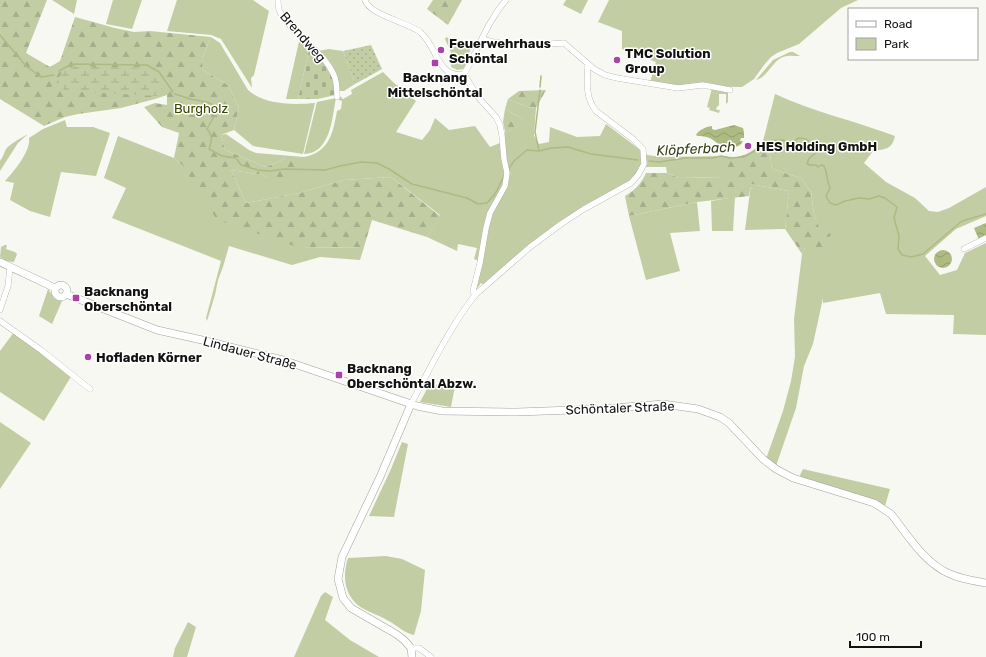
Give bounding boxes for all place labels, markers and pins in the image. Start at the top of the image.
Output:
place label: Feuerwehrhaus Schöntal [449,36,551,66]
marker: Feuerwehrhaus Schöntal [436,45,446,55]
place label: TMC Solution Group [625,46,711,76]
marker: TMC Solution Group [612,55,622,65]
marker: Backnang Mittelschöntal [430,58,440,68]
place label: Backnang Mittelschöntal [387,70,483,100]
place label: HES Holding GmbH [756,139,877,154]
marker: HES Holding GmbH [743,141,753,151]
place label: Backnang Oberschöntal [84,284,172,314]
marker: Backnang Oberschöntal [71,293,81,303]
place label: Hofladen Körner [96,350,202,365]
marker: Hofladen Körner [83,352,93,362]
place label: Backnang Oberschöntal Abzw. [347,361,476,391]
marker: Backnang Oberschöntal Abzw. [334,370,344,380]

